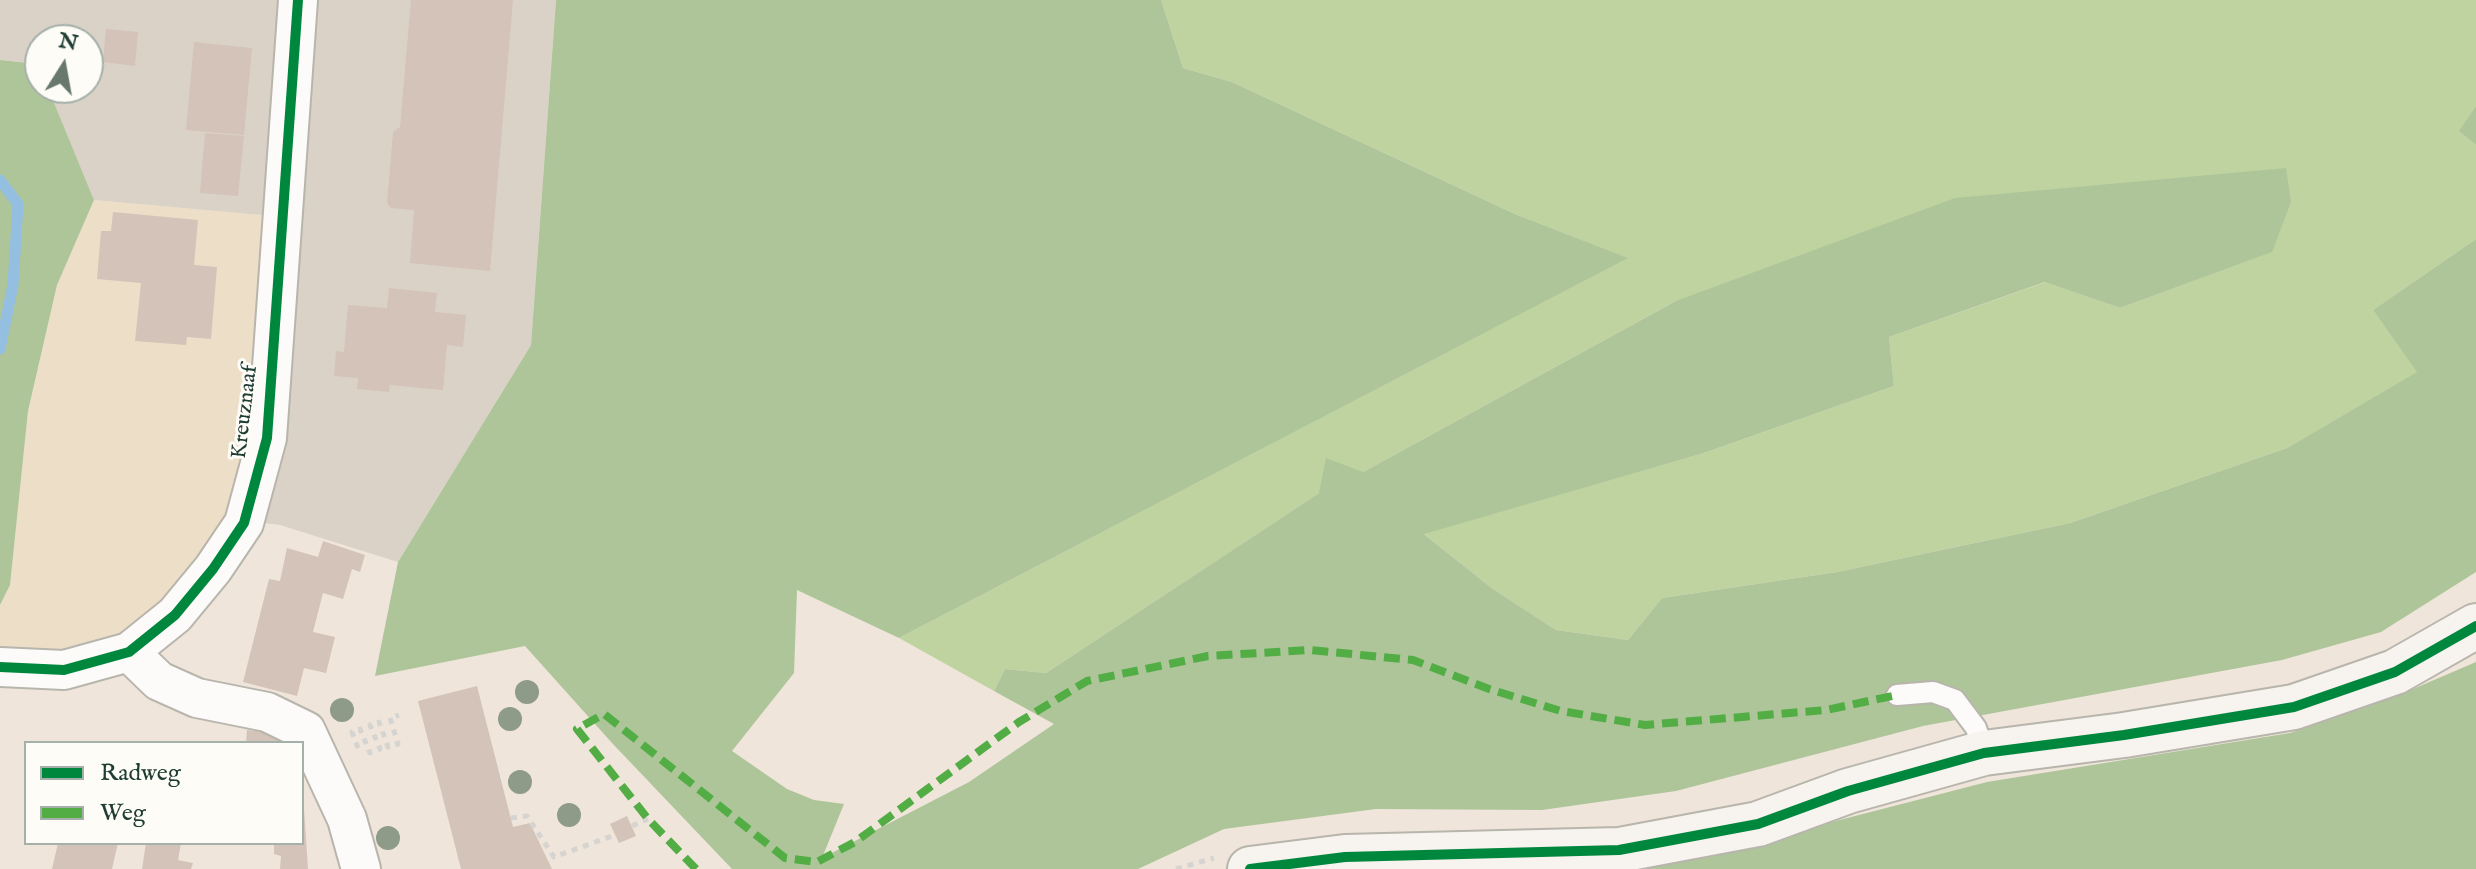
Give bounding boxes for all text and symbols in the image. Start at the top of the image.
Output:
north arrow [24,24,104,104]
text: N [56,27,80,58]
street label: Kreuznaaf [227,364,265,460]
legend [24,741,304,845]
text: Radweg [100,758,181,789]
text: Weg [100,798,146,829]

